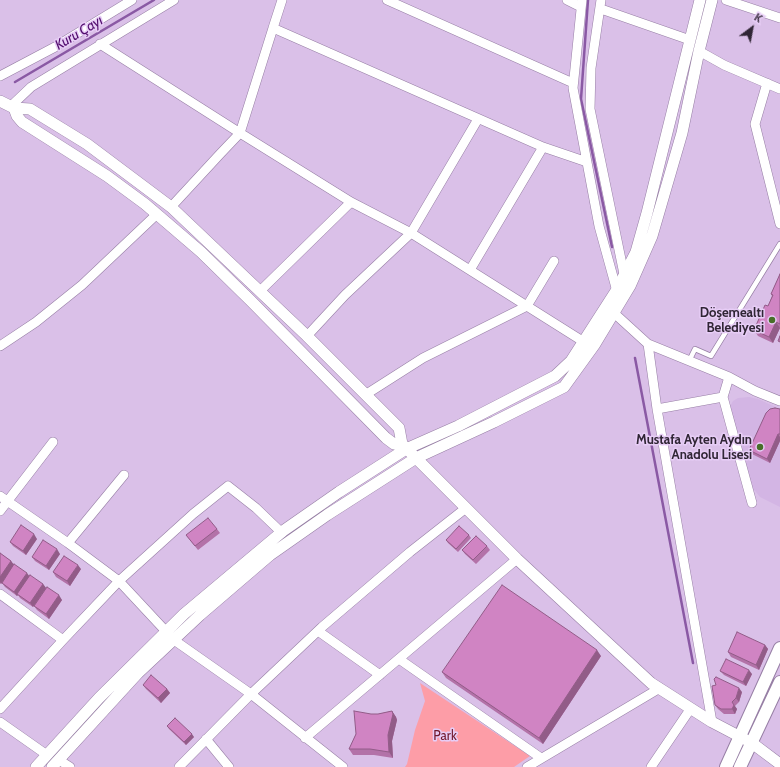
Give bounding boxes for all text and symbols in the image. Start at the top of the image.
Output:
north arrow [732,8,772,48]
text: K [752,10,765,26]
water label: Kuru Çayı [52,12,106,54]
place label: Döşemealtı Belediyesi [700,305,764,336]
marker: Döşemealtı Belediyesi [767,315,777,325]
place label: Mustafa Ayten Aydın Anadolu Lisesi [636,432,752,463]
marker: Mustafa Ayten Aydın Anadolu Lisesi [755,442,765,452]
park label: Park [433,728,457,744]

